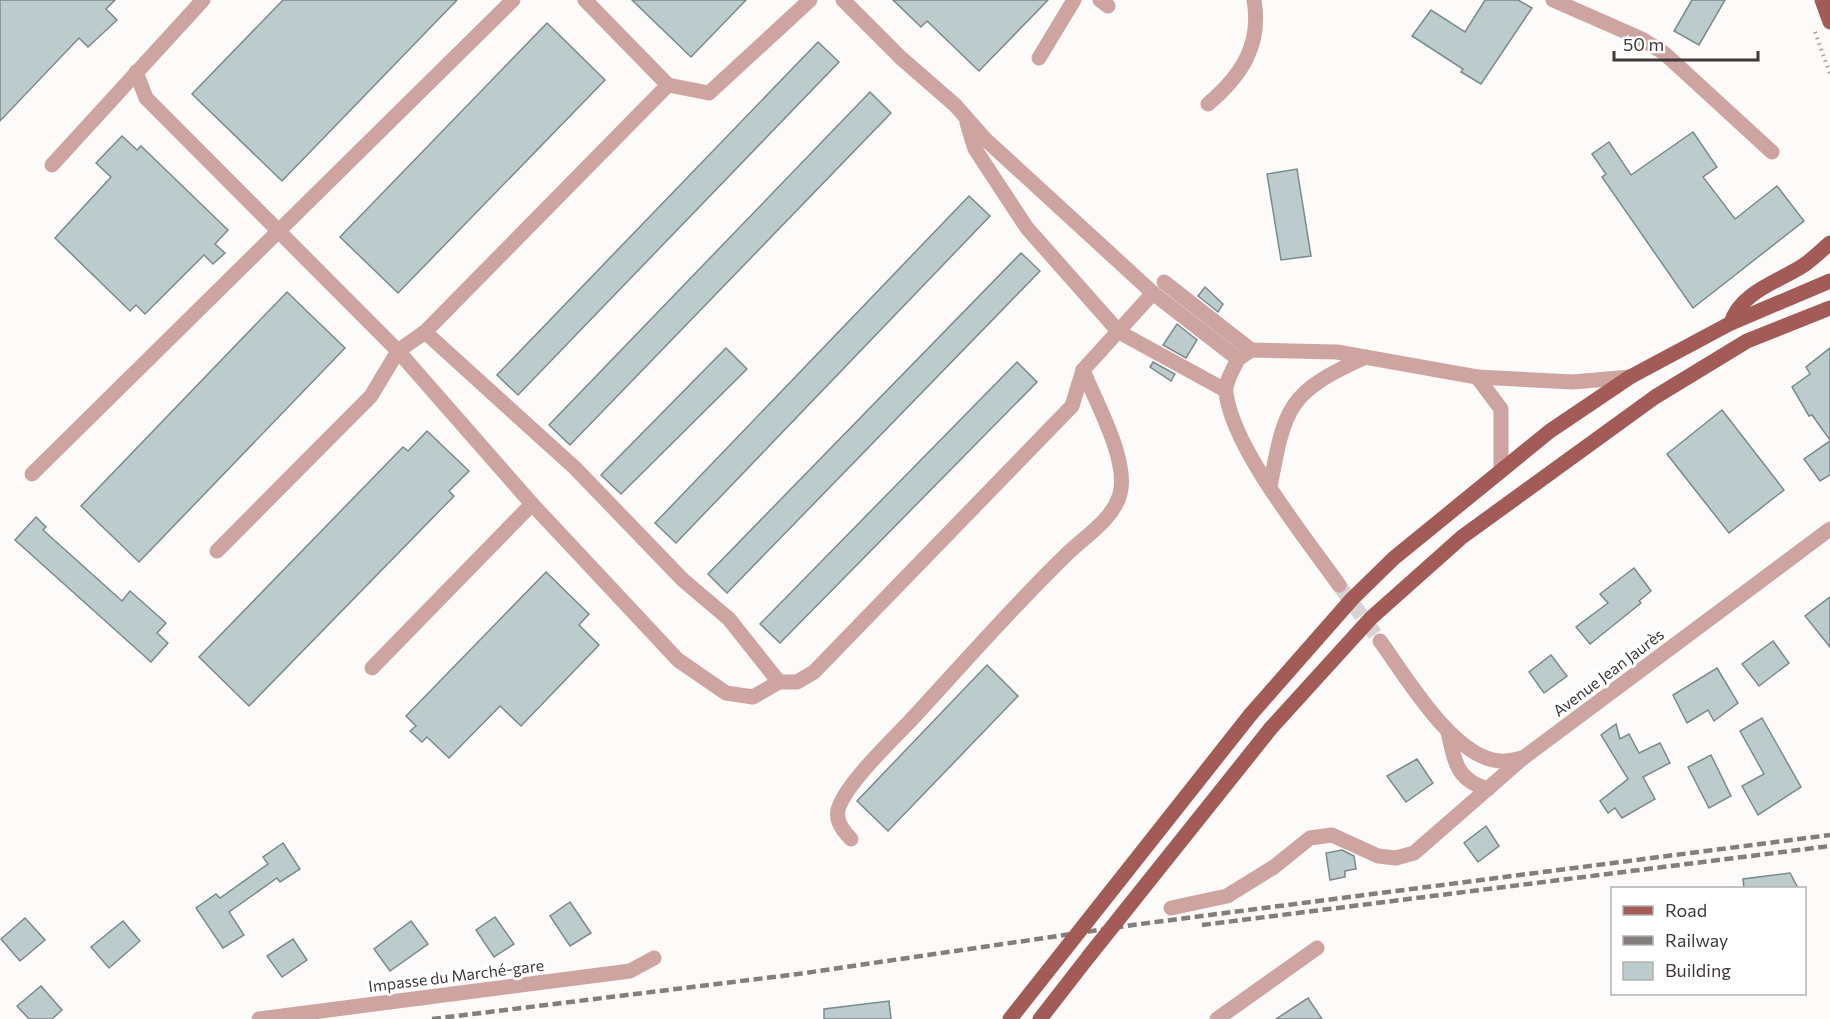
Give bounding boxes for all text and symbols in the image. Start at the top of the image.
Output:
scale bar [1614,24,1758,62]
text: 50 m [1623,33,1664,55]
street label: Avenue Jean Jaurès [1549,624,1667,720]
legend [1611,887,1806,995]
text: Road [1665,899,1707,921]
text: Railway [1665,929,1728,951]
street label: Impasse du Marché-gare [367,955,545,995]
text: Building [1665,959,1731,981]

